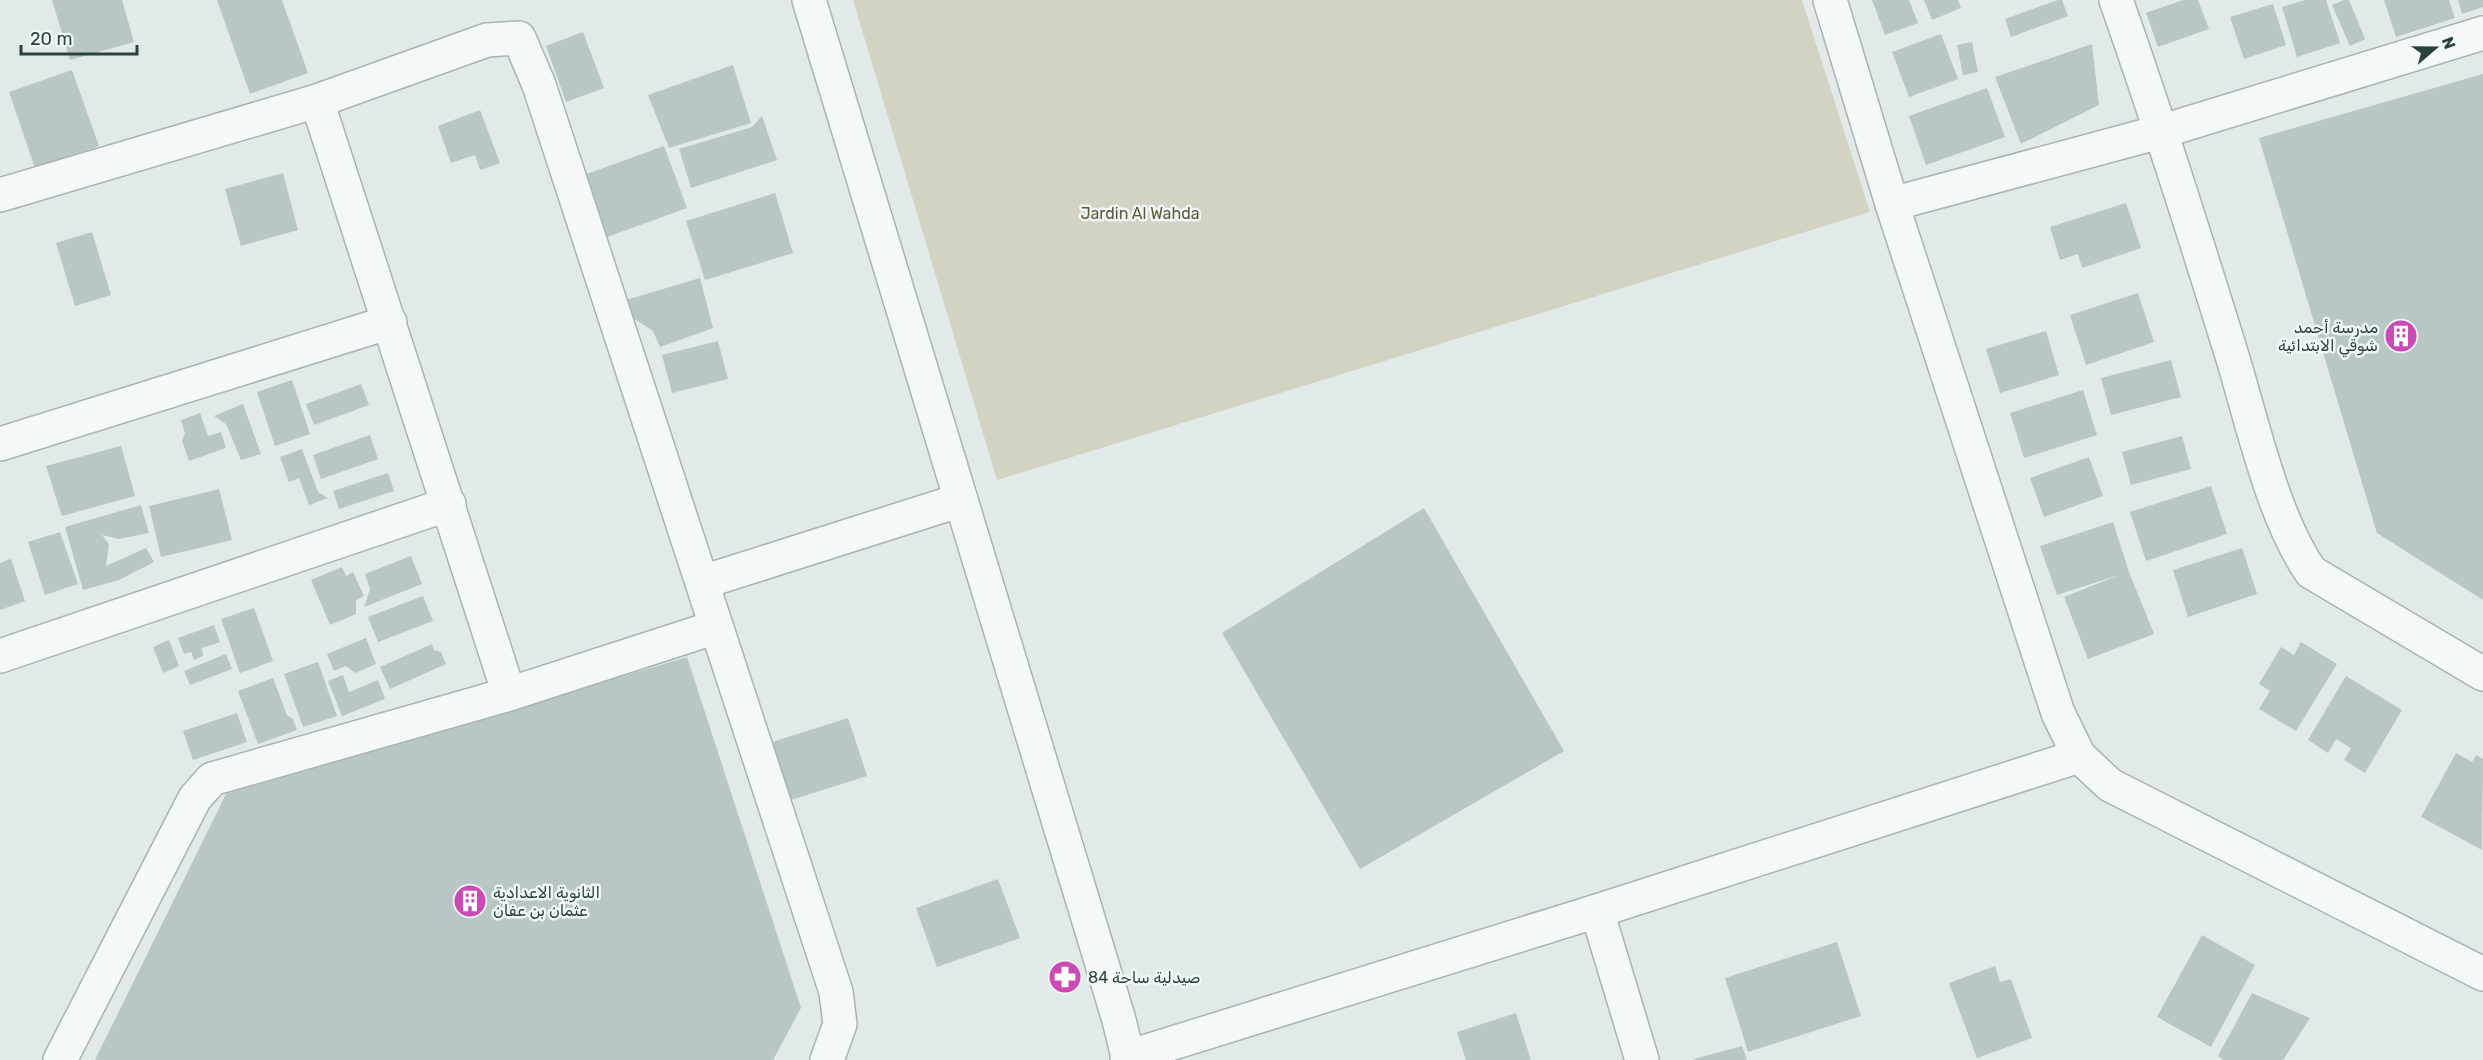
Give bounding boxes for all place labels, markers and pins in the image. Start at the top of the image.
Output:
place label: مدرسة أحمد شوقي الابتدائية [2278,318,2378,358]
building icon: مدرسة أحمد شوقي الابتدائية [2383,318,2419,354]
building icon: الثانوية الاعدادية عثمان بن عفان [452,883,488,919]
place label: الثانوية الاعدادية عثمان بن عفان [493,883,600,920]
pharmacy icon: صيدلية ساحة 84 [1047,959,1083,995]
place label: صيدلية ساحة 84 [1088,968,1200,987]

